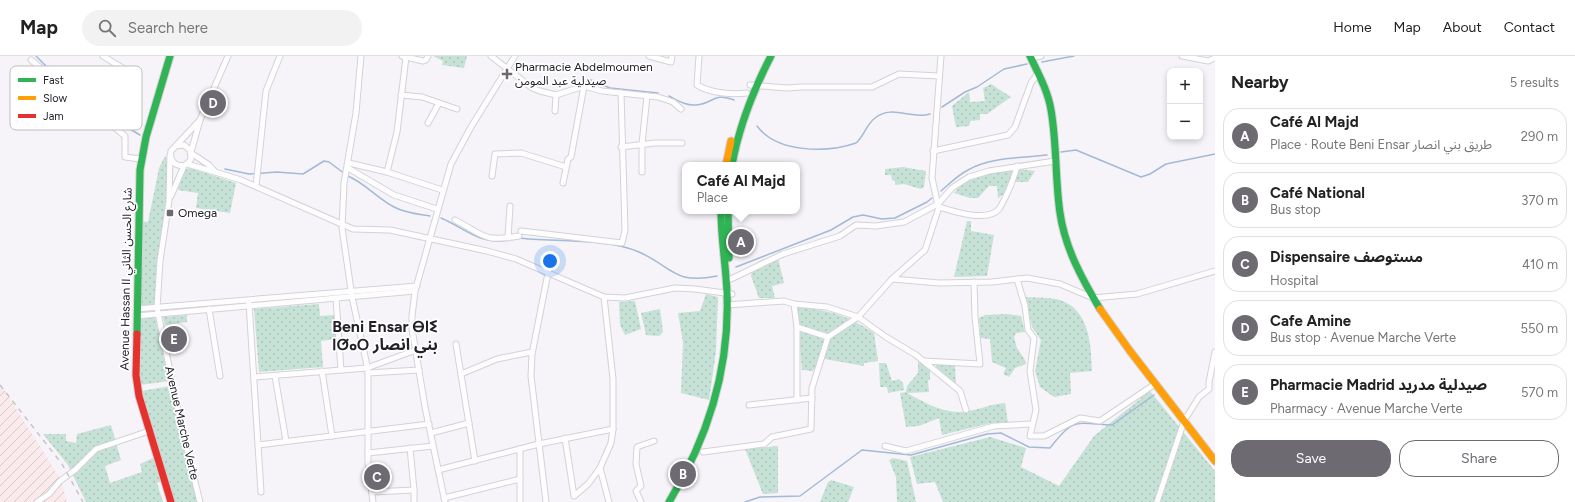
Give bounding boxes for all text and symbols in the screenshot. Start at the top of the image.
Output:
search box [82,10,362,46]
text: Map [20,16,58,39]
icon: search [96,17,118,39]
text: Search here [128,19,208,37]
text: Home [1333,19,1372,36]
text: Map [1394,19,1421,36]
text: About [1443,19,1482,36]
text: Contact [1504,19,1555,36]
place label: Pharmacie Abdelmoumen صيدلية عبد المومن [515,60,653,88]
legend [10,66,142,130]
map controls [1167,68,1203,140]
button: + [1167,68,1203,104]
marker: Pharmacie Abdelmoumen صيدلية عبد المومن [502,69,512,79]
text: Nearby [1231,72,1289,92]
text: Fast [43,74,64,87]
text: 5 results [1510,75,1559,90]
pin: D [200,88,226,118]
text: Slow [43,92,67,105]
button: − [1167,104,1203,140]
text: Jam [43,110,64,123]
text: Café Al Majd [1270,113,1359,131]
text: A [1240,129,1250,144]
text: 290 m [1521,129,1558,144]
text: Place · Route Beni Ensar طريق بني انصار [1270,137,1492,152]
popup [682,162,800,214]
text: Café Al Majd [697,172,785,190]
text: Café National [1270,184,1365,202]
street label: Avenue Hassan II شارع الحسن الثاني [117,187,137,371]
text: Place [697,190,728,205]
text: B [1241,193,1249,208]
text: 370 m [1521,193,1558,208]
text: Bus stop [1270,202,1321,217]
place label: Omega [178,206,217,220]
marker: Omega [165,208,175,218]
pin: A [728,227,754,257]
text: Dispensaire مستوصف [1270,248,1423,266]
your location [540,251,560,271]
text: C [1240,257,1250,272]
text: 410 m [1522,257,1558,272]
text: Hospital [1270,273,1318,288]
text: Cafe Amine [1270,312,1351,330]
district label: Beni Ensar ⴱⵏⵉ ⵏⵚⴰⵔ بني انصار [332,317,438,358]
text: D [1240,321,1250,336]
text: 550 m [1520,321,1558,336]
pin: E [161,324,187,354]
text: Bus stop · Avenue Marche Verte [1270,330,1456,345]
street label: Avenue Marche Verte [162,365,202,482]
text: Pharmacie Madrid صيدلية مدريد [1270,376,1487,394]
text: E [1241,385,1249,400]
text: 570 m [1521,385,1558,400]
text: Pharmacy · Avenue Marche Verte [1270,401,1463,416]
button: Save [1231,440,1391,477]
button: Share [1399,440,1559,477]
pin: B [670,459,696,489]
pin: C [364,462,390,492]

